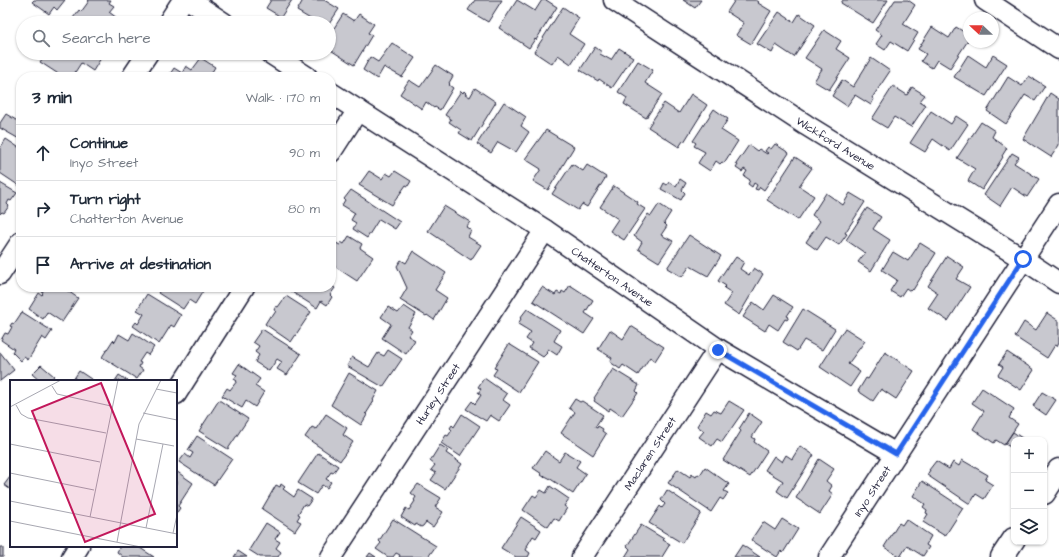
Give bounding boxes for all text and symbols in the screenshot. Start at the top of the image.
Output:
north arrow [963,12,999,48]
search box [16,16,336,60]
icon: search [30,27,52,49]
text: Search here [62,28,151,49]
text: 3 min [32,86,72,110]
text: Walk · 170 m [246,89,320,107]
street label: Wickford Avenue [793,114,878,174]
text: Continue [70,133,128,154]
icon: ahead [32,142,54,164]
text: 90 m [289,144,320,162]
text: Inyo Street [70,154,138,172]
text: Turn right [70,189,141,210]
icon: right [32,198,54,220]
text: 80 m [288,200,320,218]
text: Chatterton Avenue [70,210,183,228]
street label: Chatterton Avenue [568,243,656,310]
route start [1014,250,1032,268]
icon: arrive [32,254,54,276]
text: Arrive at destination [70,254,211,275]
route end [709,341,727,359]
street label: Hurley Street [413,360,464,428]
inset map [10,380,177,547]
street label: Maclaren Street [621,413,680,493]
map controls [1011,437,1047,545]
button: + [1011,437,1047,473]
street label: Inyo Street [850,462,895,519]
button: − [1011,473,1047,509]
button: layers [1011,509,1047,545]

